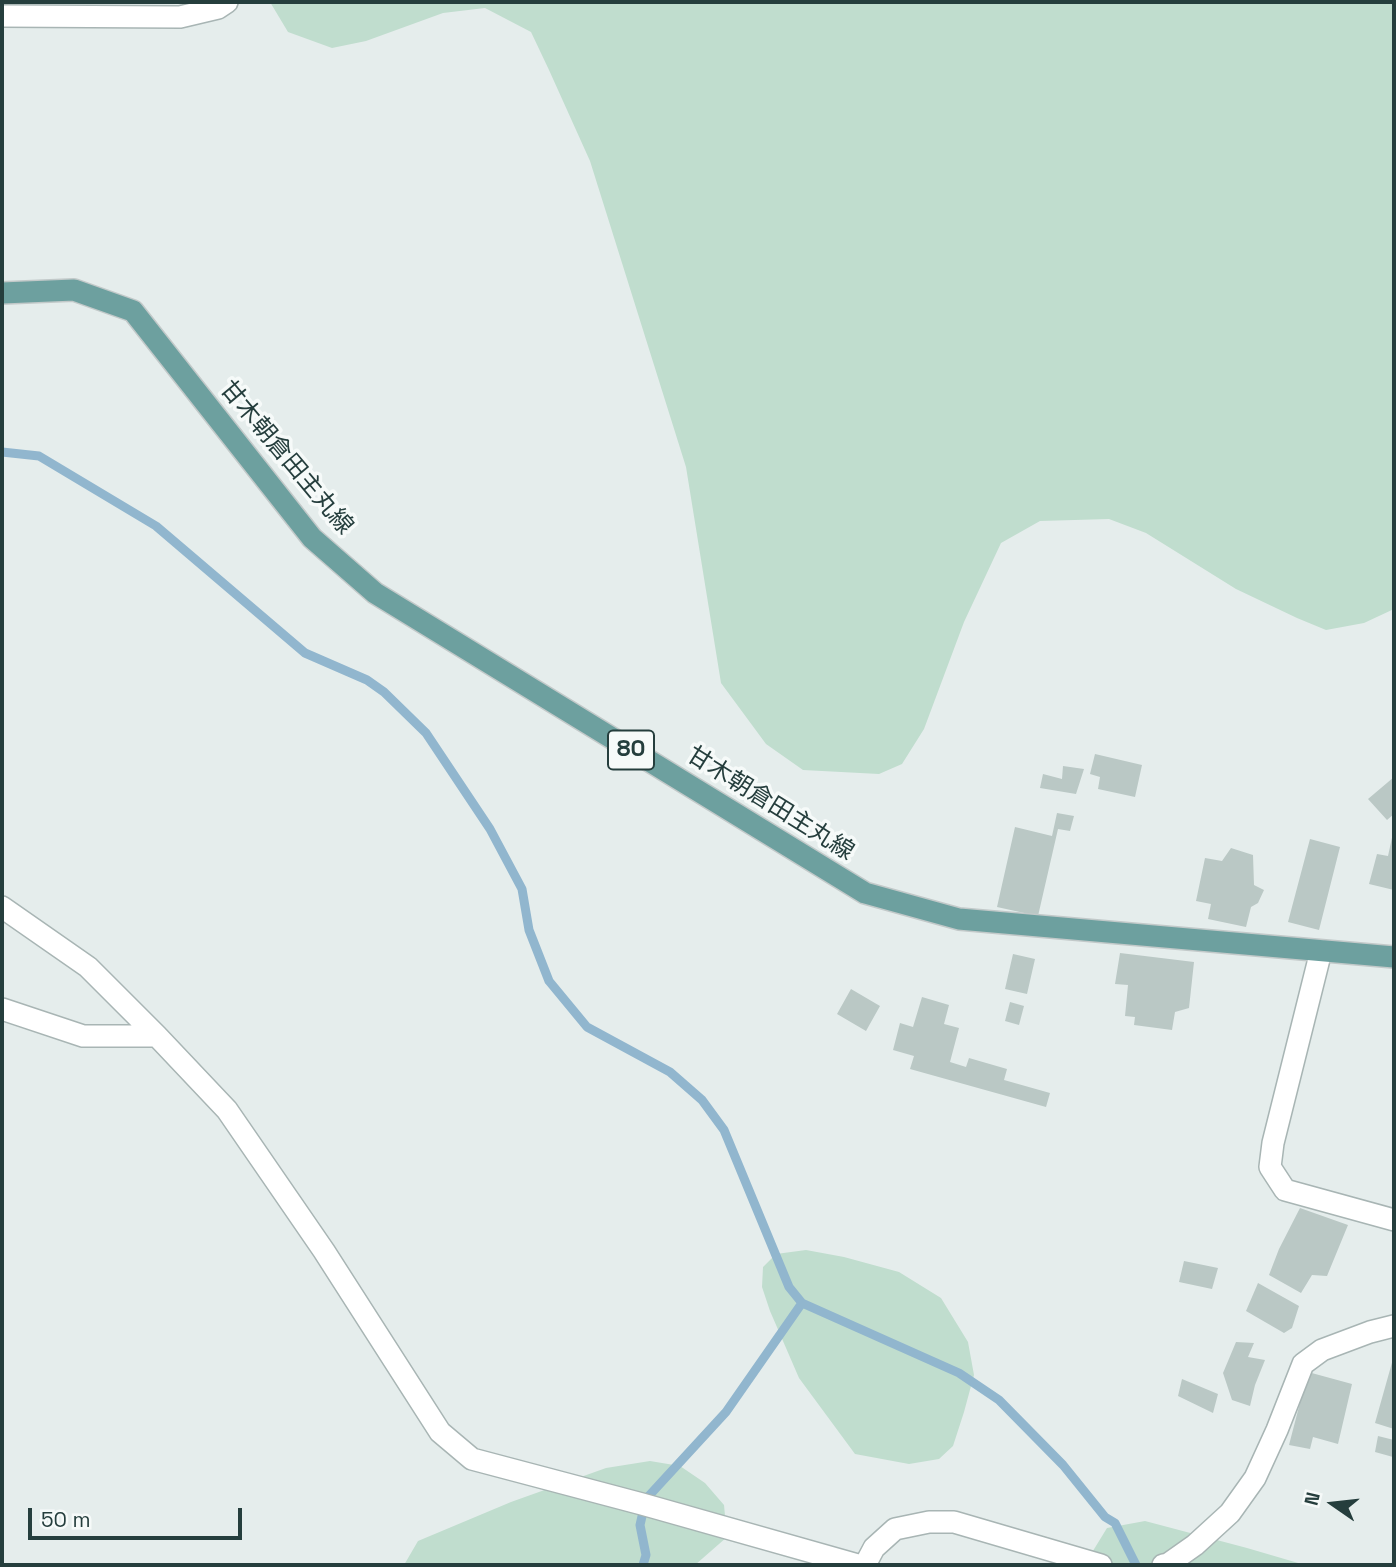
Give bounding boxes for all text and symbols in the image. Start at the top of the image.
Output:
street label: 甘木朝倉田主丸線 [213,375,359,541]
road number: 80 [608,730,654,770]
street label: 甘木朝倉田主丸線 [681,741,859,867]
north arrow [1298,1469,1368,1539]
text: N [1298,1490,1326,1508]
scale bar [32,1494,245,1538]
text: 50 m [41,1506,91,1533]

